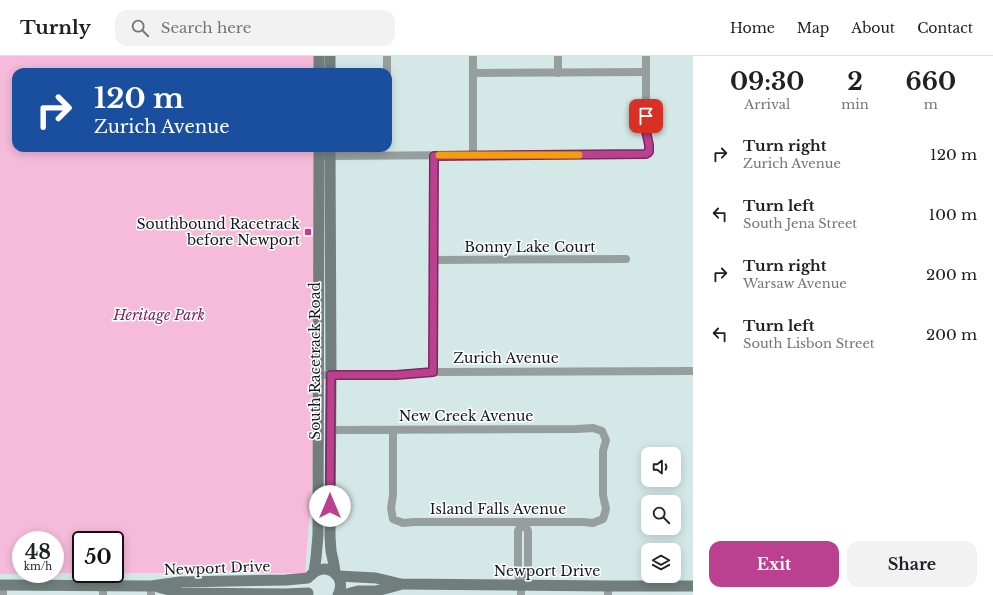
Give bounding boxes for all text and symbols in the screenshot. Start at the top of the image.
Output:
search box [115,10,395,46]
text: Turnly [20,16,91,39]
icon: search [129,17,151,39]
text: Search here [161,18,251,37]
text: Home [730,19,775,37]
text: Map [797,19,829,37]
text: About [851,19,895,37]
text: Contact [917,19,973,37]
text: 09:30 [730,67,804,96]
text: 2 [847,67,863,96]
text: 660 [906,67,956,96]
text: 120 m [94,81,184,116]
icon: right [28,84,80,136]
text: Arrival [744,96,790,113]
text: min [841,96,869,113]
text: m [924,96,938,113]
pin [629,99,663,133]
icon: arrive [635,105,657,127]
text: Zurich Avenue [94,116,230,138]
text: Turn right [743,136,826,155]
icon: right [709,143,731,165]
text: 120 m [930,145,977,164]
text: Zurich Avenue [743,155,841,172]
text: Turn left [743,196,814,215]
icon: left [709,203,731,225]
text: 100 m [928,205,977,224]
place label: Southbound Racetrack before Newport [137,215,301,249]
text: South Jena Street [743,215,857,232]
marker: Southbound Racetrack before Newport [303,227,313,237]
street label: Bonny Lake Court [464,238,596,256]
text: Turn right [743,256,826,275]
icon: right [709,263,731,285]
text: 200 m [926,265,977,284]
text: Warsaw Avenue [743,275,847,292]
street label: South Racetrack Road [306,282,324,440]
park label: Heritage Park [112,306,205,324]
text: Turn left [743,316,814,335]
icon: left [709,323,731,345]
text: 200 m [926,325,977,344]
text: South Lisbon Street [743,335,875,352]
street label: Zurich Avenue [453,349,559,367]
street label: New Creek Avenue [399,407,533,425]
map controls [641,447,681,583]
button: sound [641,447,681,487]
position arrow [309,485,351,527]
button: search [641,495,681,535]
street label: Island Falls Avenue [430,500,566,518]
speed limit sign: 50 [72,531,124,583]
text: 48 [25,540,51,564]
button: Exit [709,541,839,587]
button: Share [847,541,977,587]
button: layers [641,543,681,583]
street label: Newport Drive [163,557,271,579]
text: km/h [24,560,52,573]
street label: Newport Drive [494,562,600,580]

